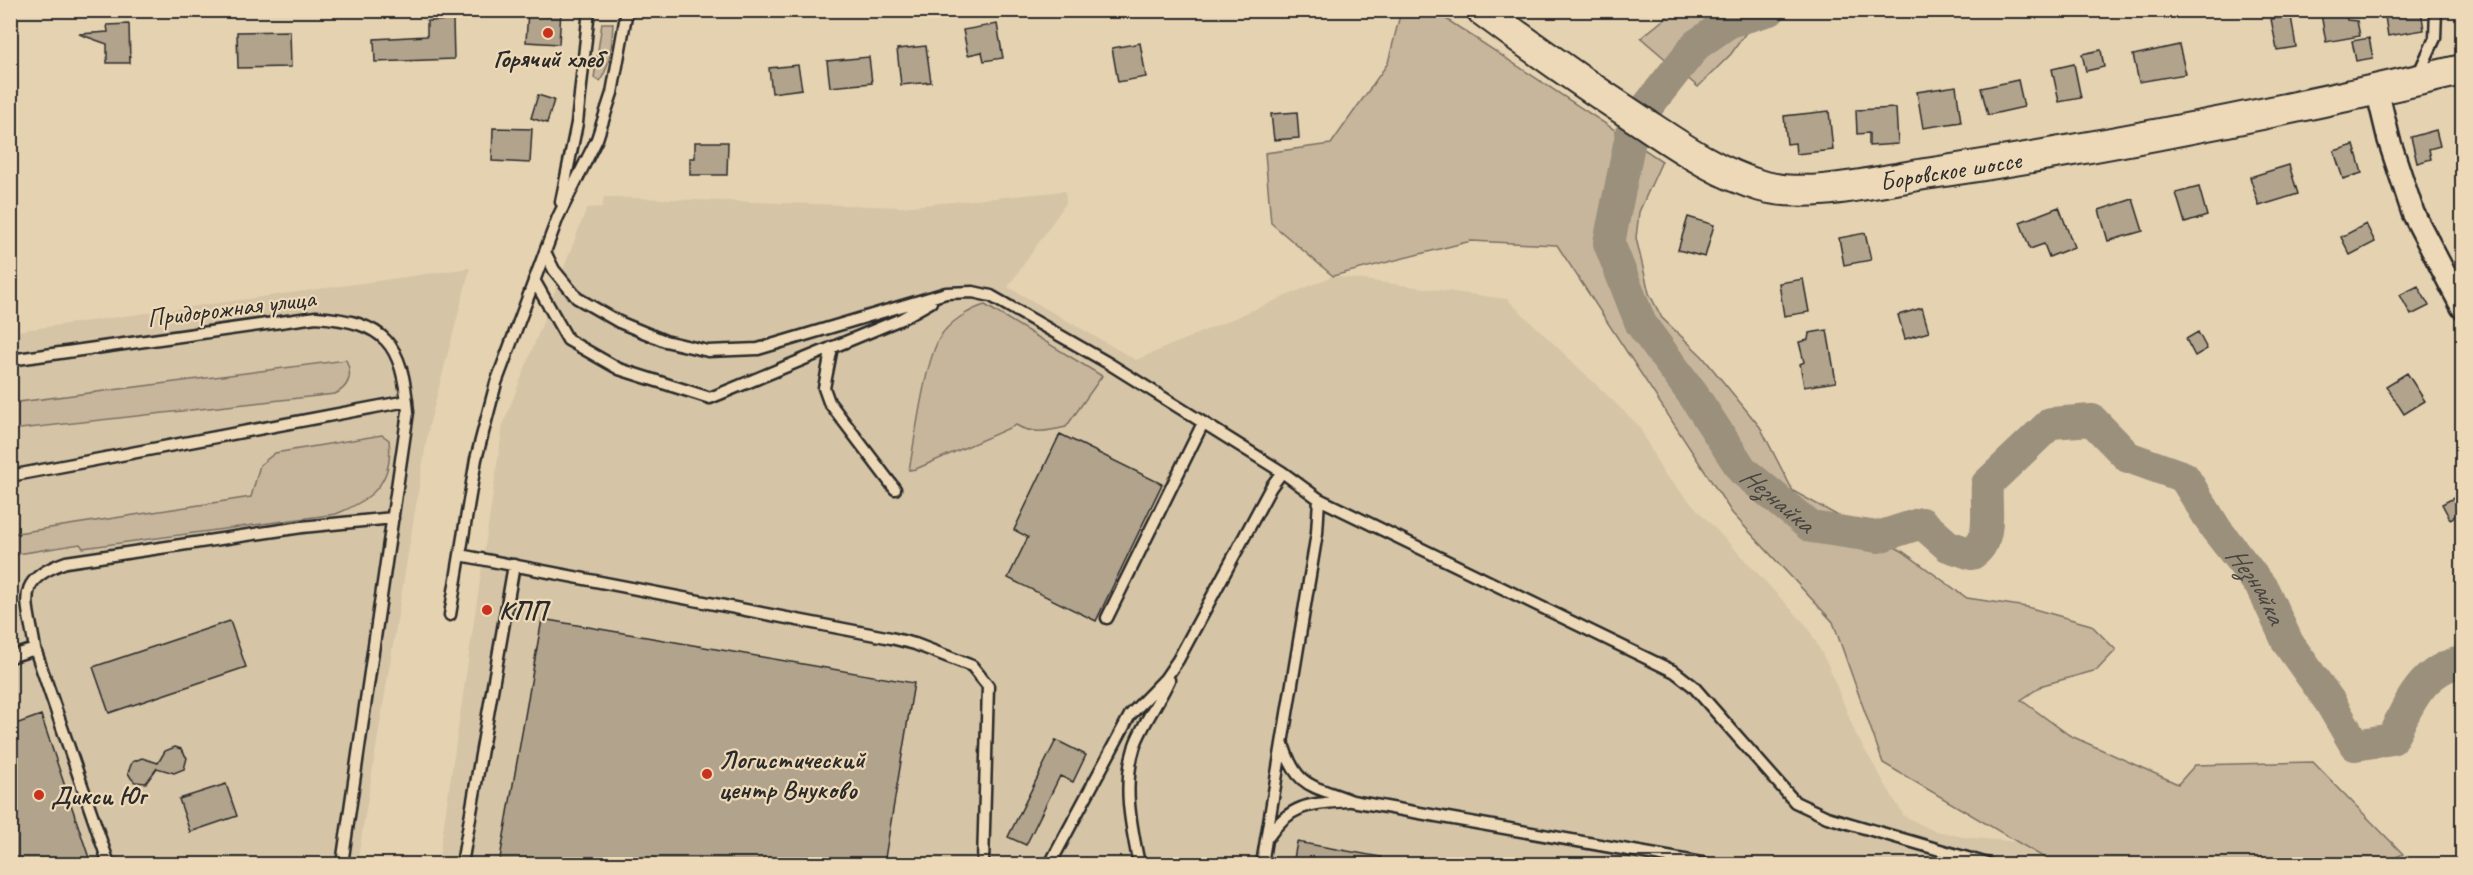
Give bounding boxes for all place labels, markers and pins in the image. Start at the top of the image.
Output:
marker: Горячий хлеб [541,26,555,40]
place label: Горячий хлеб [493,42,608,75]
place label: КПП [499,594,551,627]
marker: КПП [480,603,494,617]
place label: Логистический центр Внуково [719,743,867,806]
marker: Логистический центр Внуково [700,767,714,781]
place label: Дикси Юг [51,779,149,812]
marker: Дикси Юг [32,788,46,802]

